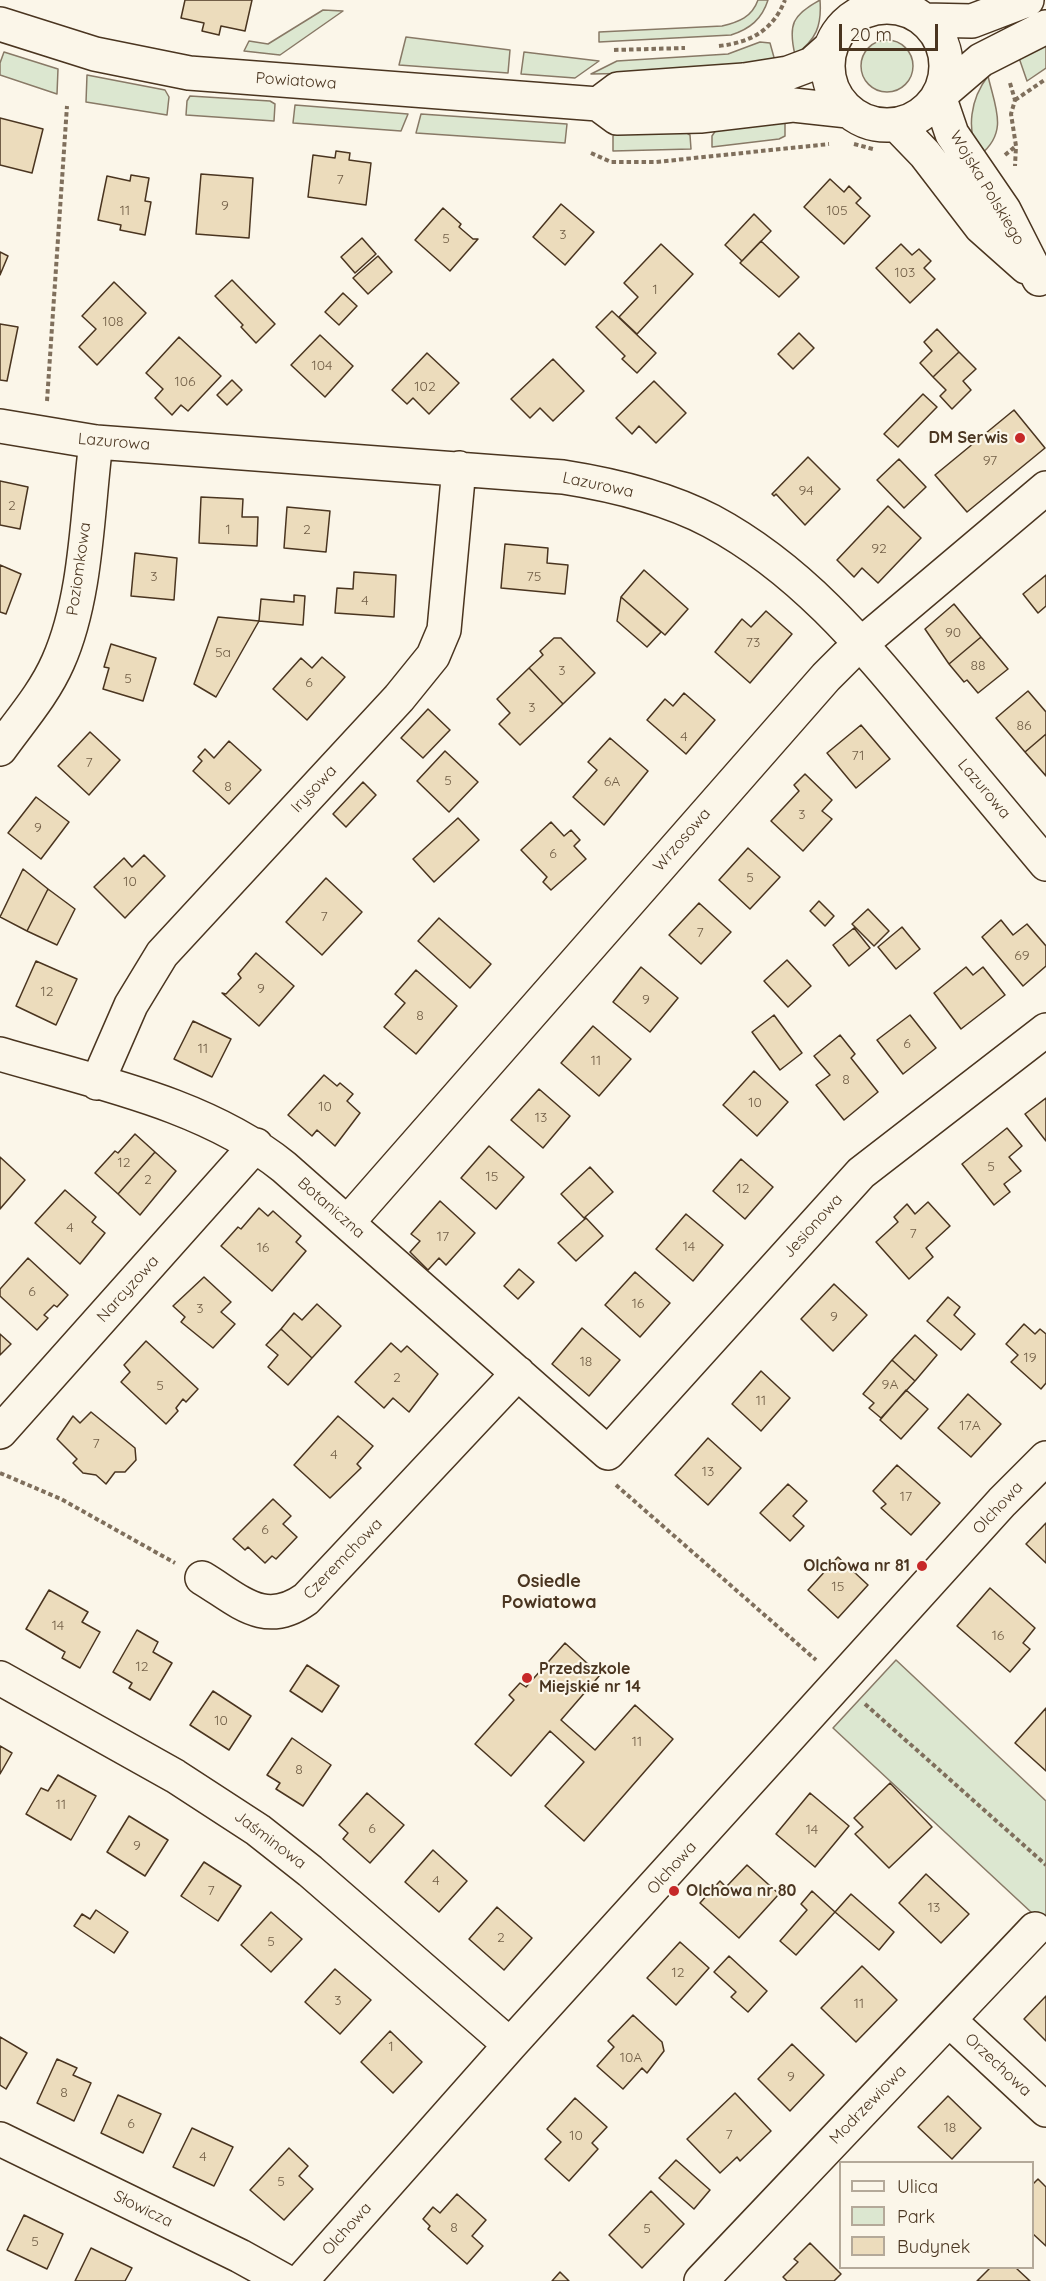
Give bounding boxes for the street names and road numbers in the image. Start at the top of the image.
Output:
street label: Powiatowa [255,69,337,93]
street label: Wojska Polskiego [945,127,1029,249]
street label: Lazurowa [77,429,151,455]
street label: Lazurowa [561,468,635,502]
street label: Poziomkowa [63,521,95,617]
street label: Lazurowa [953,755,1015,823]
street label: Irysowa [287,761,341,817]
street label: Wrzosowa [649,804,715,876]
street label: Botaniczna [293,1174,369,1242]
street label: Jesionowa [779,1190,847,1262]
street label: Narcyzowa [93,1252,163,1326]
street label: Olchowa [969,1478,1027,1538]
street label: Czeremchowa [300,1514,386,1604]
street label: Jaśminowa [230,1807,310,1873]
street label: Olchowa [643,1838,701,1898]
street label: Orzechowa [961,2029,1035,2101]
street label: Modrzewiowa [826,2062,910,2148]
street label: Słowicza [110,2186,176,2232]
street label: Olchowa [318,2199,376,2259]

